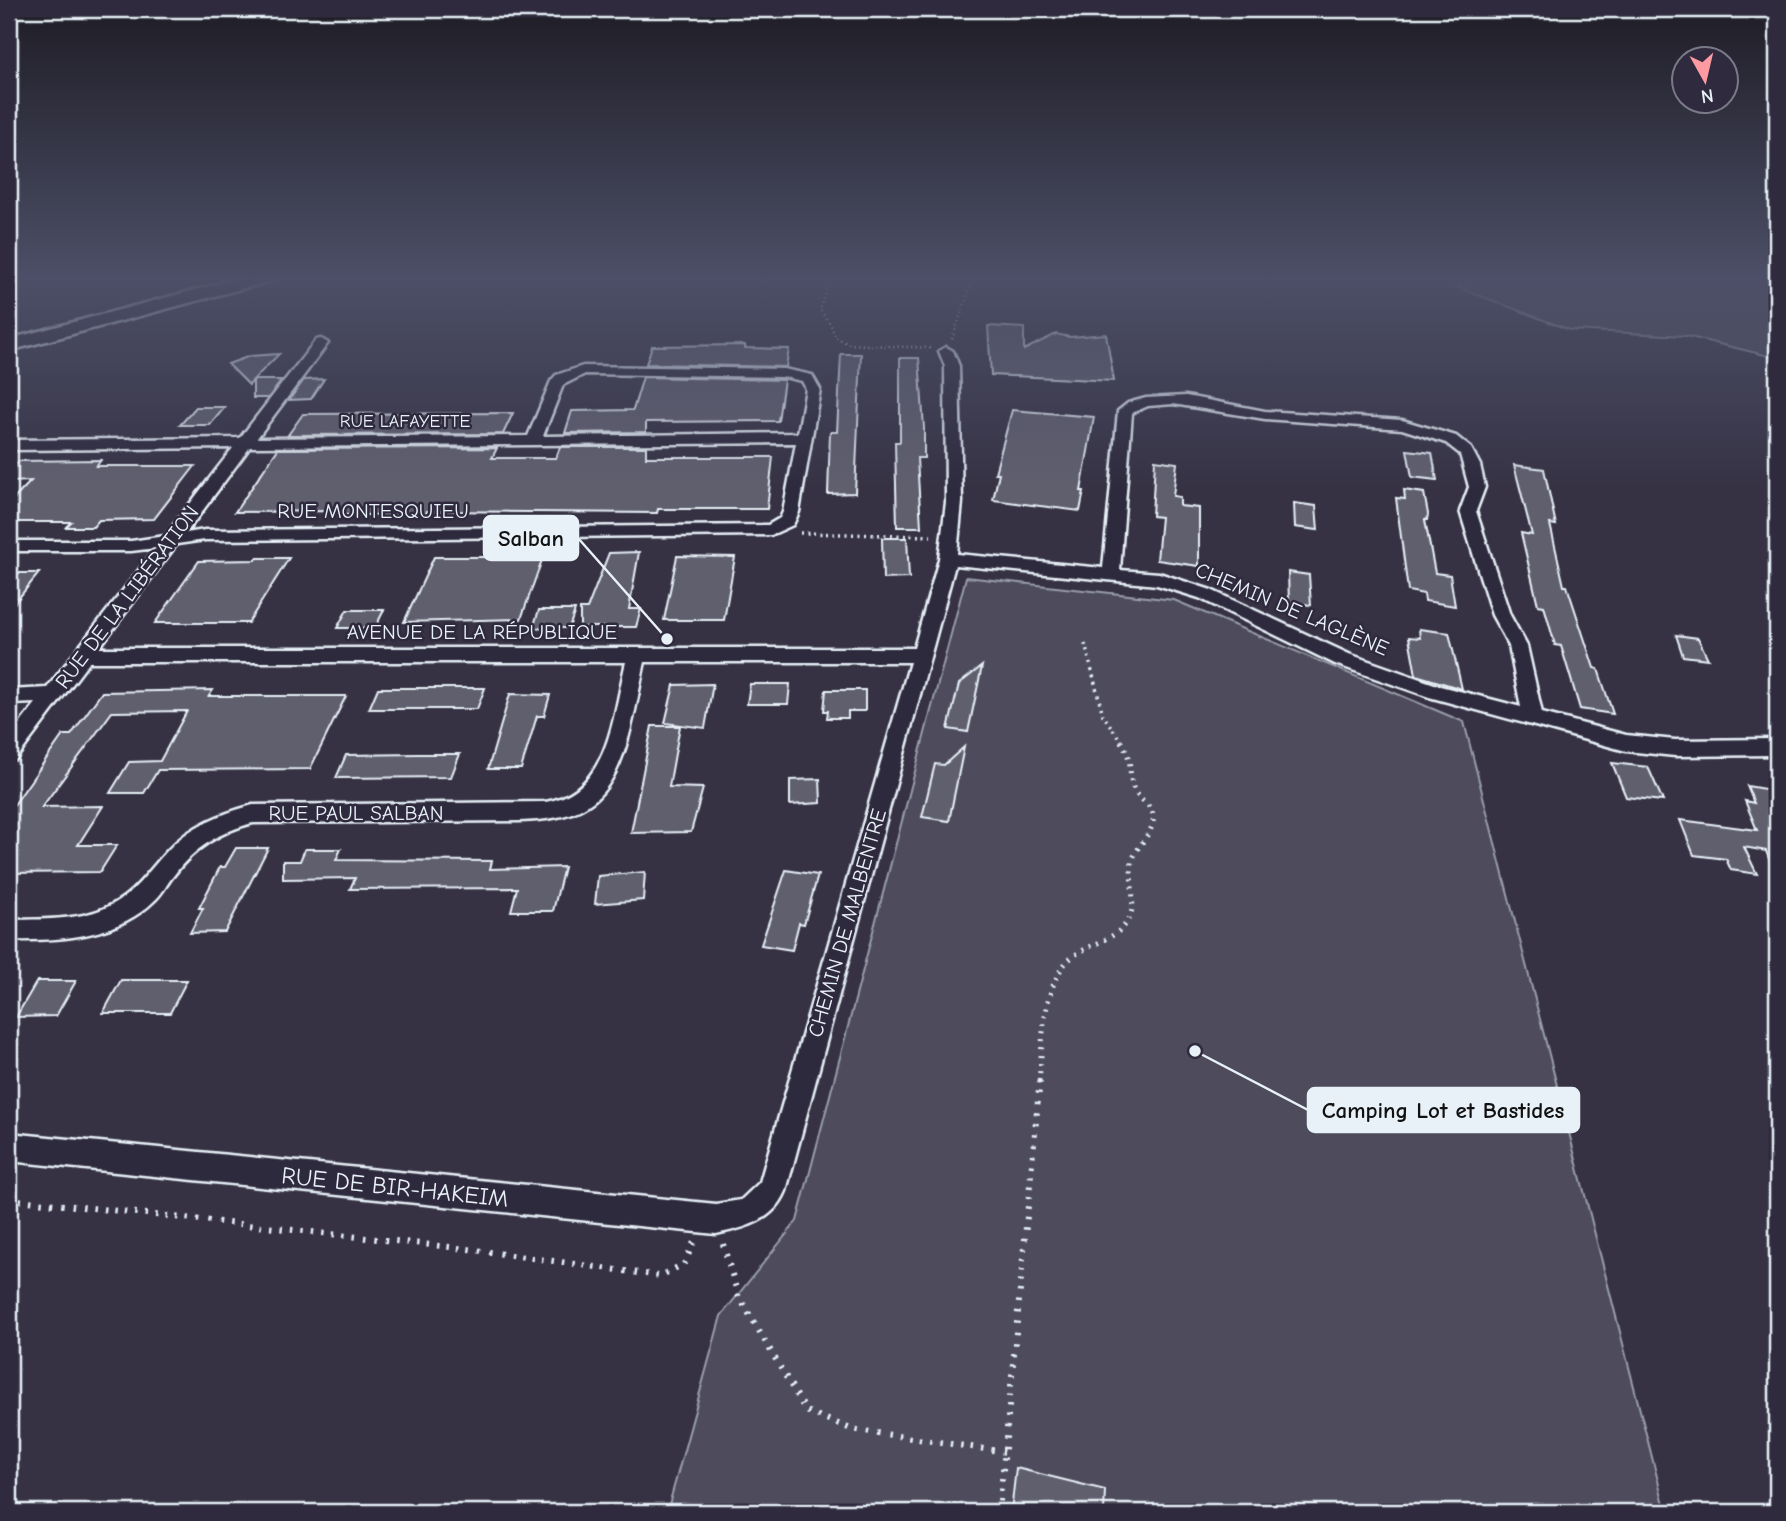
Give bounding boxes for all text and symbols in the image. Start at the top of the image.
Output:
north arrow [1670,46,1740,116]
text: N [1700,84,1715,108]
street label: RUE LAFAYETTE [340,411,470,432]
street label: RUE MONTESQUIEU [277,499,469,523]
street label: RUE DE LA LIBÉRATION [50,501,204,693]
callout: Salban [484,516,578,560]
text: Salban [498,525,564,552]
street label: CHEMIN DE LAGLÈNE [1192,557,1392,661]
street label: AVENUE DE LA RÉPUBLIQUE [347,620,617,644]
street label: RUE PAUL SALBAN [268,801,444,825]
street label: CHEMIN DE MALBENTRE [803,806,891,1040]
callout: Camping Lot et Bastides [1308,1088,1579,1132]
text: Camping Lot et Bastides [1322,1097,1565,1124]
street label: RUE DE BIR-HAKEIM [280,1161,510,1213]

